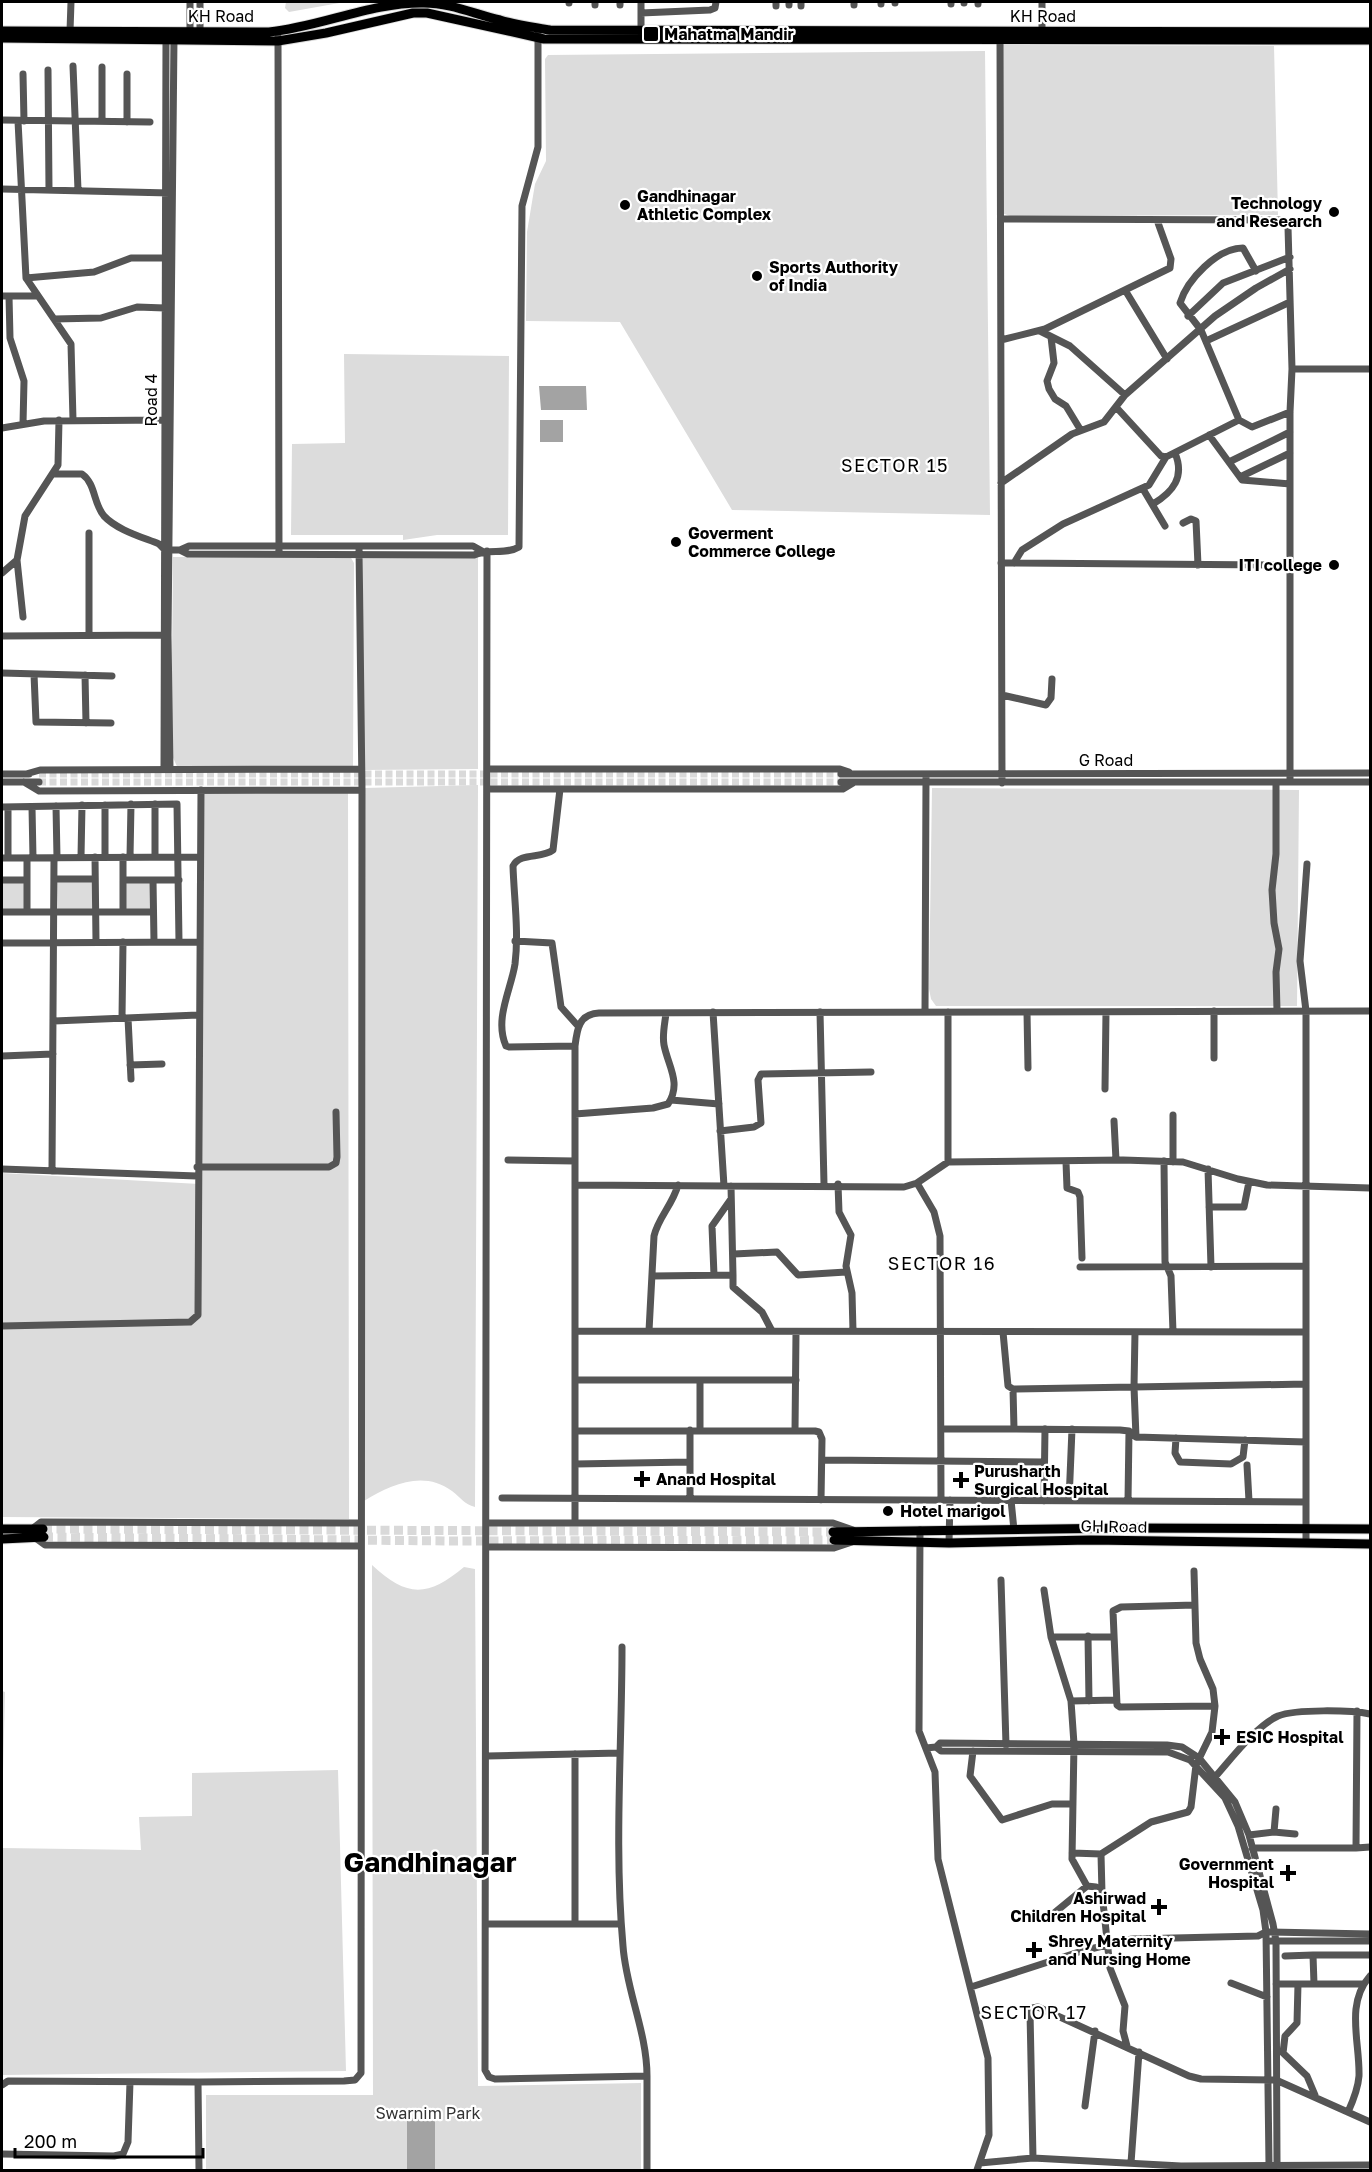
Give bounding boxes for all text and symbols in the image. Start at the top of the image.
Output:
street label: KH Road [188,6,254,26]
street label: KH Road [1010,6,1076,26]
place label: Mahatma Mandir [664,24,794,44]
marker: Mahatma Mandir [642,25,660,43]
place label: Gandhinagar Athletic Complex [637,186,772,224]
place label: Technology and Research [1216,193,1322,231]
marker: Gandhinagar Athletic Complex [618,198,632,212]
marker: Technology and Research [1327,205,1341,219]
place label: Sports Authority of India [769,257,899,295]
marker: Sports Authority of India [750,269,764,283]
street label: Road 4 [141,374,161,426]
district label: SECTOR 15 [841,454,949,476]
place label: Goverment Commerce College [688,523,835,561]
marker: Goverment Commerce College [669,535,683,549]
place label: ITI college [1239,555,1322,575]
marker: ITI college [1327,558,1341,572]
street label: G Road [1079,750,1133,770]
district label: SECTOR 16 [888,1252,996,1274]
place label: Purusharth Surgical Hospital [974,1461,1109,1499]
place label: Anand Hospital [656,1469,776,1489]
marker: Anand Hospital [633,1470,651,1488]
marker: Purusharth Surgical Hospital [952,1471,970,1489]
place label: Hotel marigol [900,1501,1006,1521]
marker: Hotel marigol [881,1504,895,1518]
street label: GH Road [1081,1515,1147,1537]
place label: ESIC Hospital [1236,1727,1344,1747]
marker: ESIC Hospital [1213,1728,1231,1746]
district label: Gandhinagar [343,1845,517,1878]
place label: Government Hospital [1179,1854,1275,1892]
marker: Government Hospital [1279,1864,1297,1882]
place label: Ashirwad Children Hospital [1010,1888,1147,1926]
marker: Ashirwad Children Hospital [1150,1898,1168,1916]
place label: Shrey Maternity and Nursing Home [1048,1931,1191,1969]
marker: Shrey Maternity and Nursing Home [1025,1941,1043,1959]
district label: SECTOR 17 [981,2001,1087,2023]
park label: Swarnim Park [376,2103,480,2123]
scale bar [15,2121,202,2159]
text: 200 m [24,2130,77,2152]

